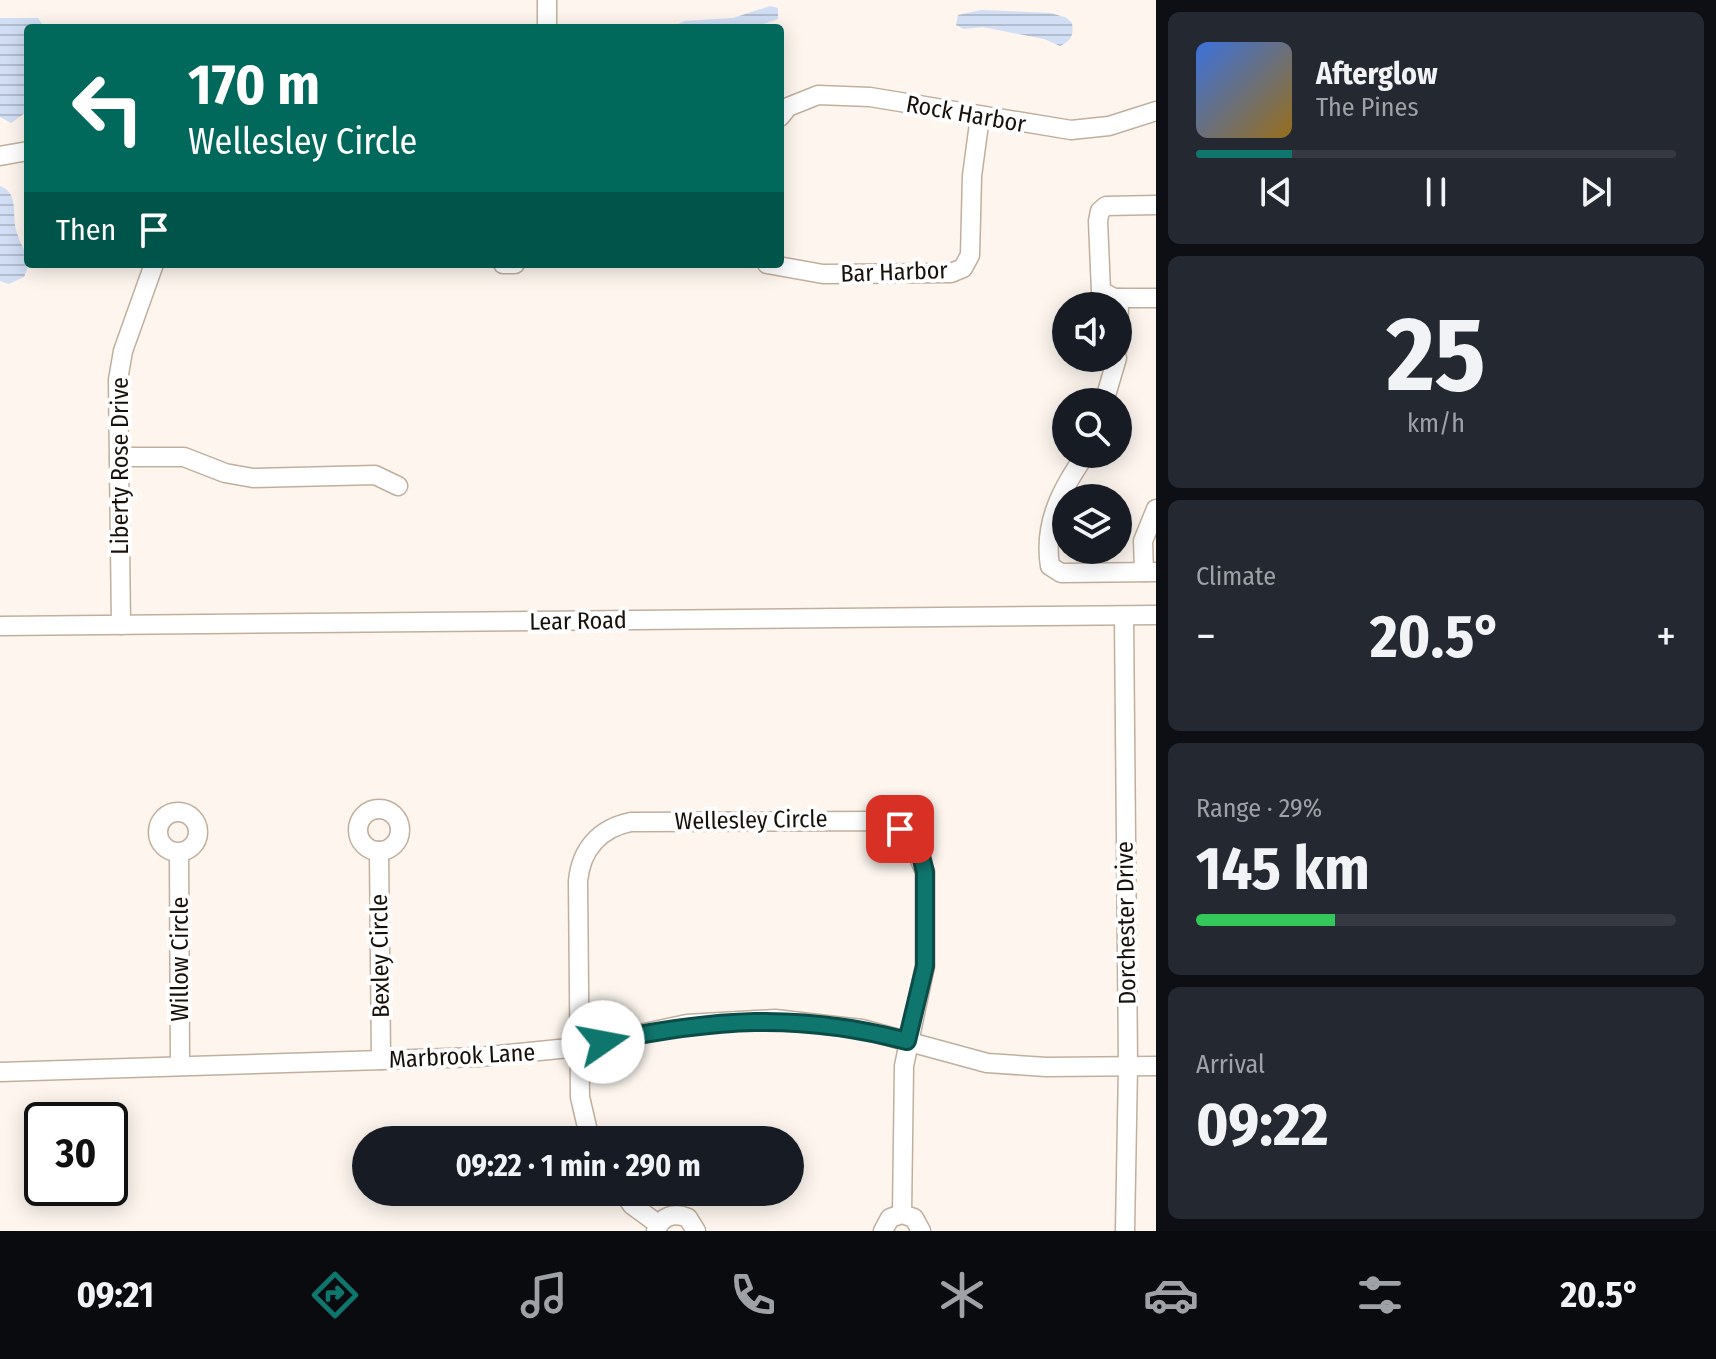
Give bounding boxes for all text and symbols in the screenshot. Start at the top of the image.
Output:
text: 170 m [188,52,320,119]
icon: left [56,56,160,160]
text: Afterglow [1316,56,1438,92]
street label: Rock Harbor [904,90,1029,138]
text: The Pines [1316,92,1419,123]
text: Wellesley Circle [188,120,417,164]
icon: previous [1254,170,1298,214]
icon: pause [1414,170,1458,214]
icon: next [1574,170,1618,214]
icon: arrive [132,208,176,252]
text: Then [56,212,116,248]
street label: Bar Harbor [840,256,949,288]
map controls [1052,292,1132,564]
button: sound [1052,292,1132,372]
text: 25 [1386,293,1486,418]
street label: Liberty Rose Drive [106,377,134,555]
button: search [1052,388,1132,468]
text: km/h [1407,408,1465,439]
button: layers [1052,484,1132,564]
text: Climate [1196,561,1276,592]
text: 20.5° [1370,601,1502,673]
street label: Lear Road [529,606,627,636]
text: − [1196,610,1216,663]
text: + [1656,610,1676,663]
text: Range · 29% [1196,793,1322,824]
pin [866,795,934,863]
street label: Wellesley Circle [674,805,828,835]
icon: arrive [878,807,922,851]
text: 145 km [1196,833,1370,905]
street label: Dorchester Drive [1111,841,1141,1005]
street label: Bexley Circle [365,894,395,1018]
street label: Willow Circle [166,897,194,1021]
position arrow [561,1000,645,1084]
street label: Marbrook Lane [388,1038,536,1074]
text: Arrival [1196,1049,1265,1080]
text: 09:22 [1196,1089,1329,1161]
speed limit sign: 30 [24,1102,128,1206]
text: 09:22 · 1 min · 290 m [455,1148,701,1184]
icon: directions [307,1267,363,1323]
icon: music [516,1267,572,1323]
icon: phone [725,1267,781,1323]
icon: climate [934,1267,990,1323]
icon: car [1143,1267,1199,1323]
icon: filters [1352,1267,1408,1323]
text: 09:21 [76,1273,154,1317]
text: 20.5° [1560,1273,1640,1317]

